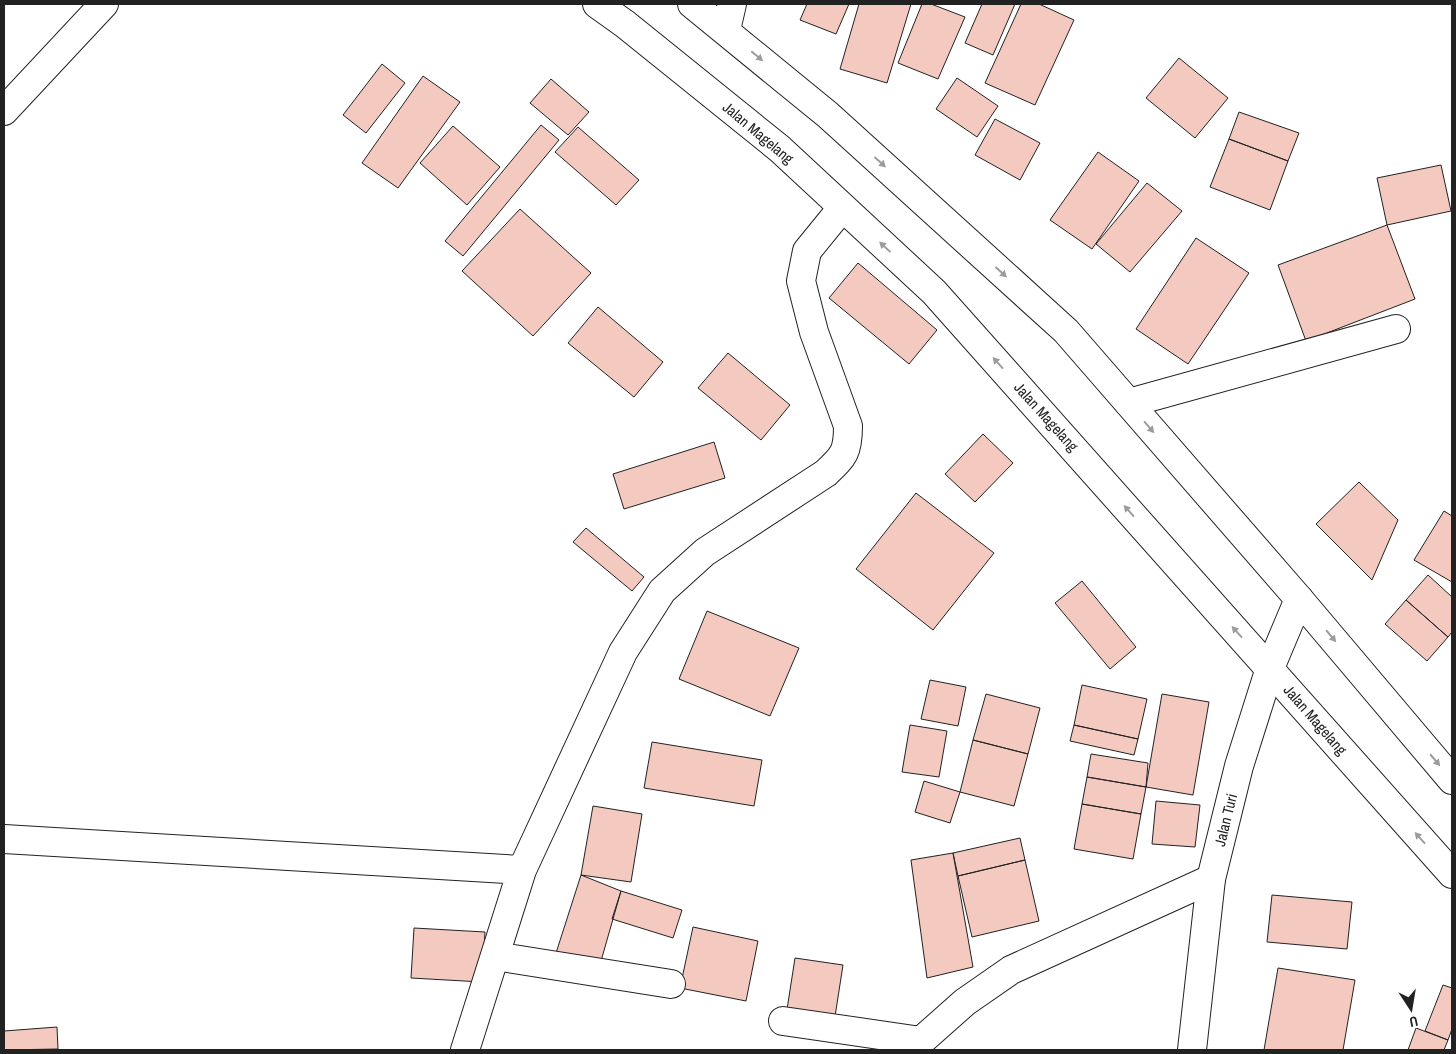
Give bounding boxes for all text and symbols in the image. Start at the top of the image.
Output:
one-way arrow [751,51,764,62]
street label: Jalan Magelang [718,97,798,169]
one-way arrow [874,157,887,168]
one-way arrow [879,241,891,253]
one-way arrow [994,266,1006,278]
one-way arrow [992,358,1004,370]
street label: Jalan Magelang [1010,377,1083,456]
one-way arrow [1143,420,1155,432]
one-way arrow [1123,505,1135,517]
one-way arrow [1232,626,1243,639]
one-way arrow [1325,629,1336,642]
street label: Jalan Magelang [1279,680,1352,759]
one-way arrow [1430,753,1441,766]
street label: Jalan Turi [1209,791,1242,848]
one-way arrow [1414,832,1426,844]
north arrow [1386,984,1436,1034]
text: U [1408,1012,1420,1031]

